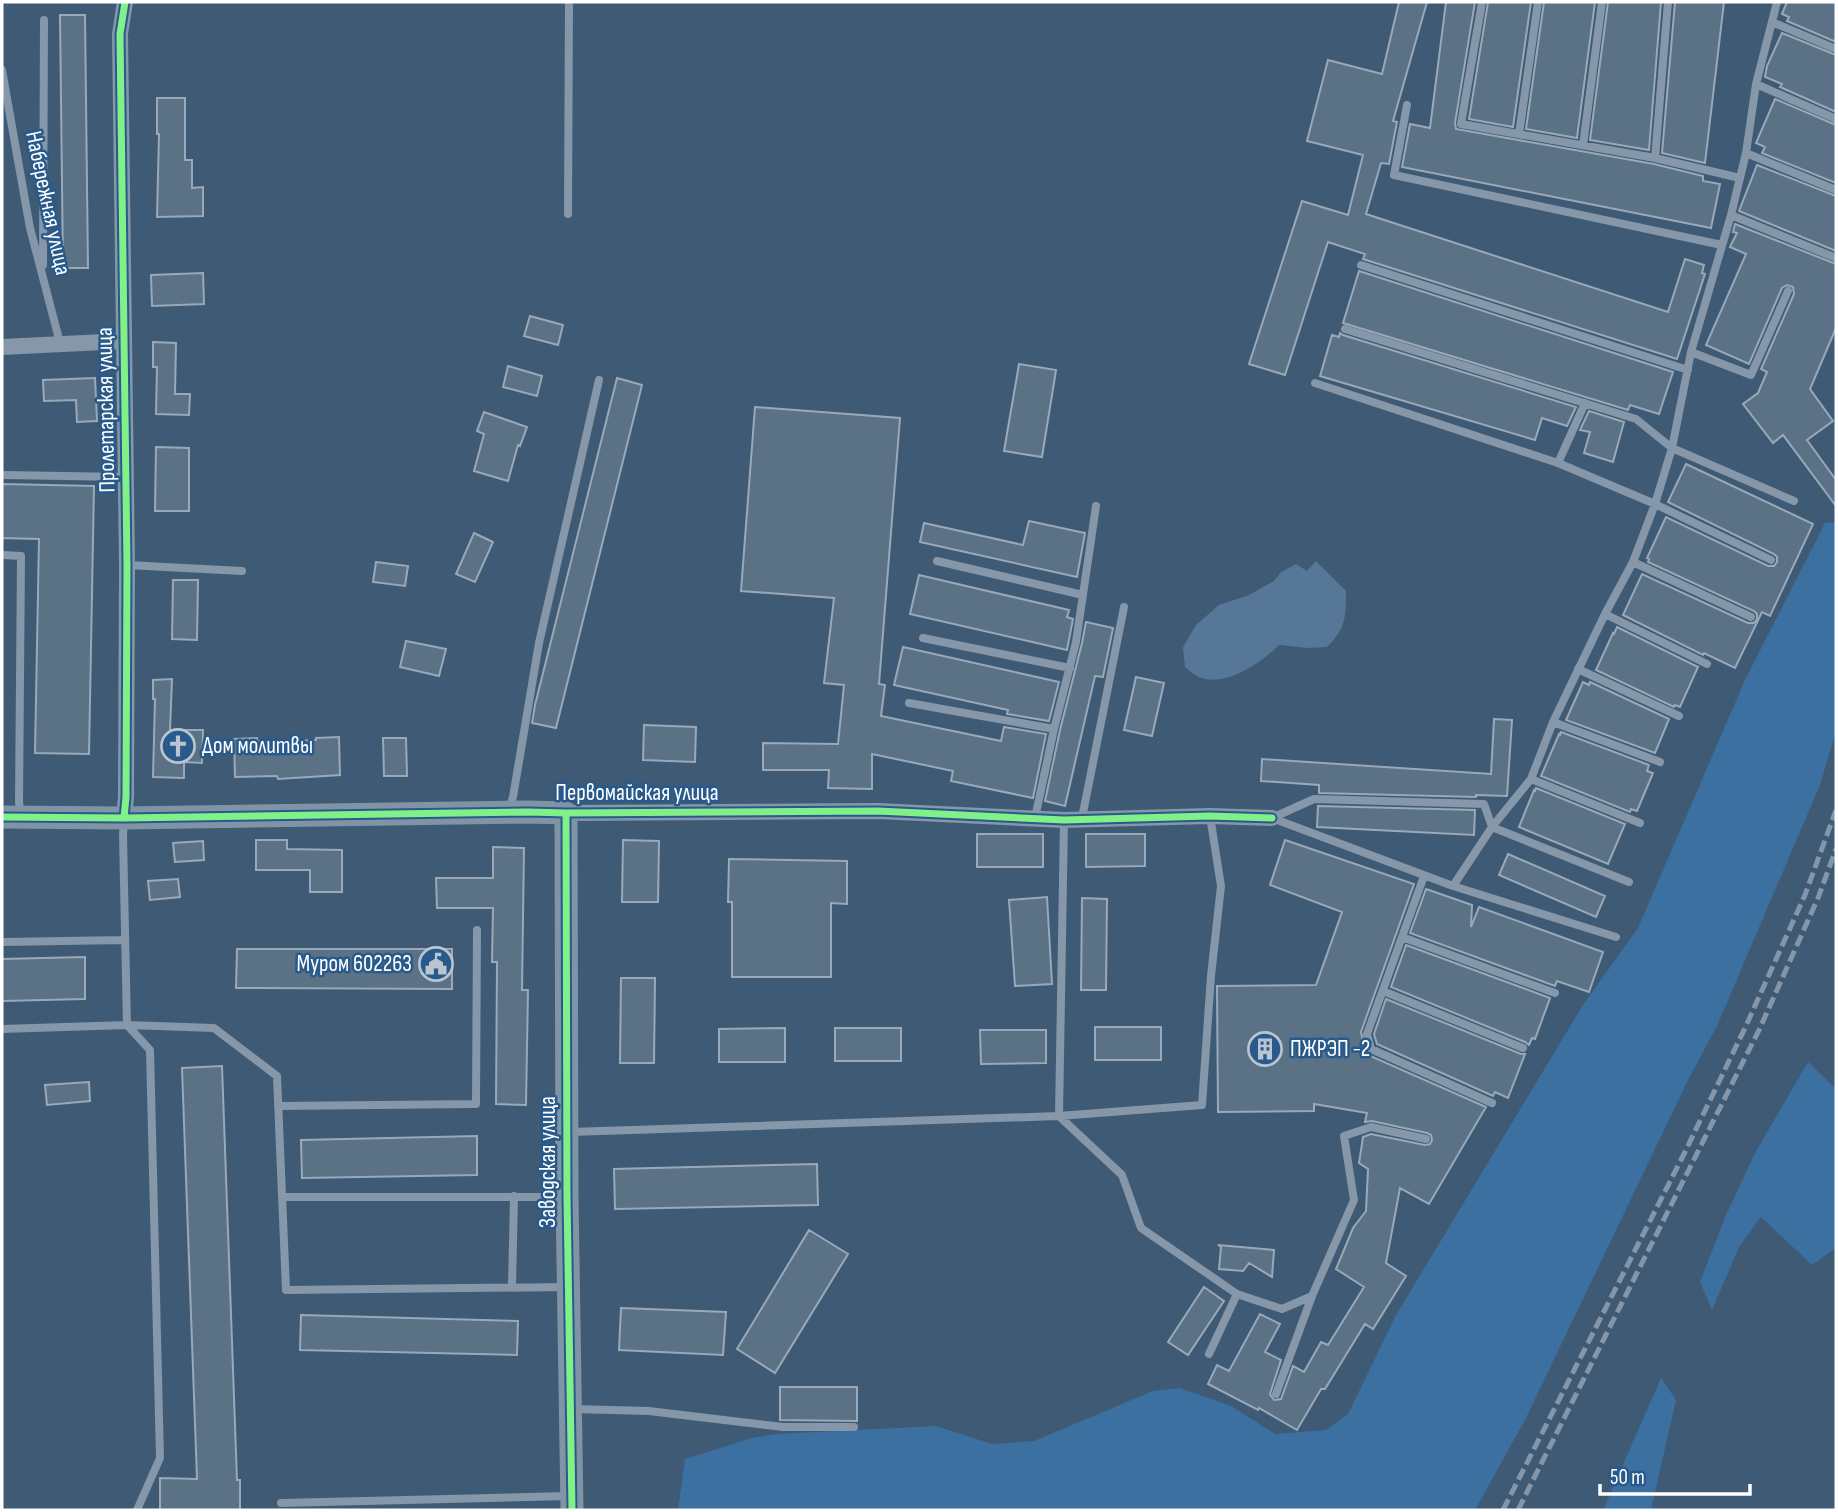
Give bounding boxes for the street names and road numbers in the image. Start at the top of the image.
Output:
street label: Набережная улица [19,128,77,278]
street label: Пролетарская улица [91,327,121,493]
street label: Первомайская улица [555,779,719,807]
street label: Заводская улица [534,1096,562,1228]

